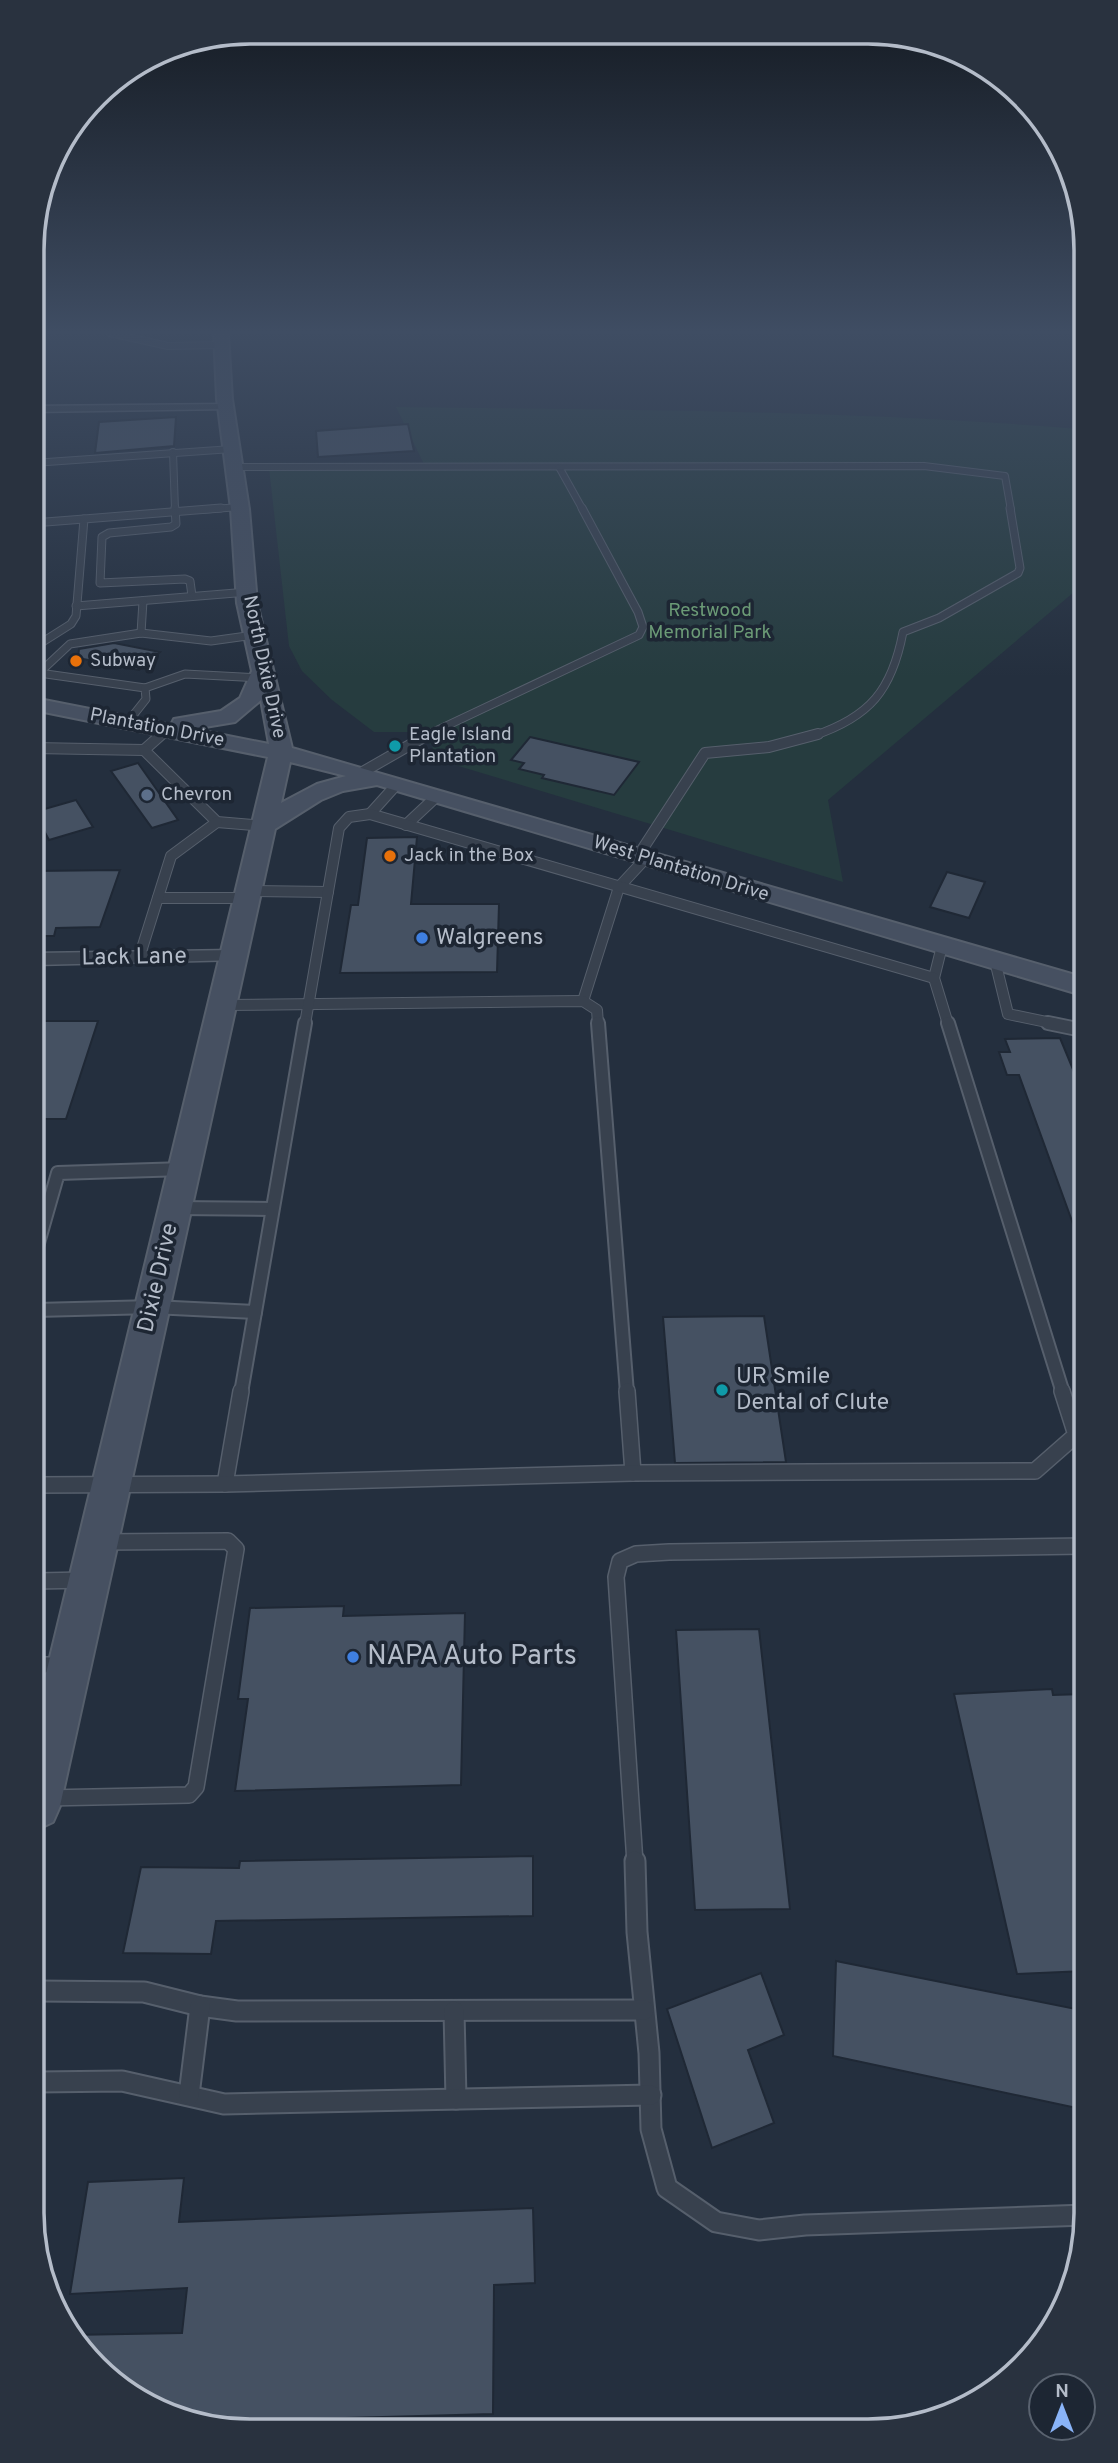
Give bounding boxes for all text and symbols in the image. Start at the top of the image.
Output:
street label: North Dixie Drive [237,593,291,741]
park label: Restwood Memorial Park [648,599,772,645]
place label: Subway [90,649,156,673]
marker: Subway [68,653,84,669]
street label: Plantation Drive [88,703,226,753]
place label: Eagle Island Plantation [409,723,512,769]
marker: Eagle Island Plantation [387,738,403,754]
place label: Chevron [161,783,232,807]
marker: Chevron [139,787,155,803]
street label: West Plantation Drive [590,831,772,907]
place label: Jack in the Box [404,844,534,868]
marker: Jack in the Box [382,848,398,864]
place label: Walgreens [436,924,543,953]
marker: Walgreens [414,930,430,946]
street label: Lack Lane [81,943,187,973]
street label: Dixie Drive [132,1220,186,1336]
place label: UR Smile Dental of Clute [736,1363,889,1418]
marker: UR Smile Dental of Clute [714,1382,730,1398]
place label: NAPA Auto Parts [367,1639,577,1675]
marker: NAPA Auto Parts [345,1649,361,1665]
north arrow [1027,2372,1097,2442]
text: N [1055,2380,1069,2404]

